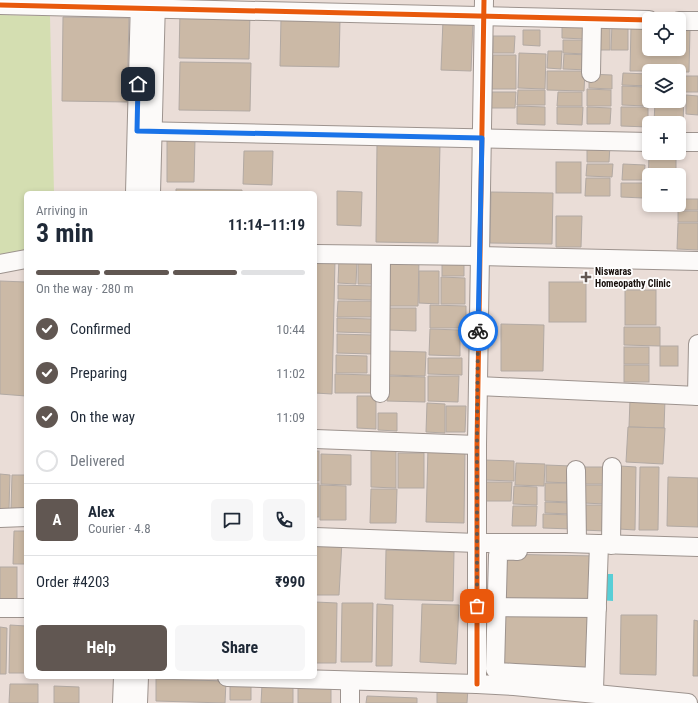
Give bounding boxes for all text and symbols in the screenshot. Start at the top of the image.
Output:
map controls [642,12,686,212]
button: locate [642,12,686,56]
button: layers [642,64,686,108]
pin [121,67,155,101]
icon: home [127,73,149,95]
button: + [642,116,686,160]
button: − [642,168,686,212]
text: Arriving in [36,203,88,218]
text: 11:14–11:19 [228,216,305,234]
text: 3 min [36,218,94,248]
place label: Niswaras Homeopathy Clinic [595,266,671,289]
marker: Niswaras Homeopathy Clinic [580,271,592,283]
text: On the way · 280 m [36,281,133,296]
courier [458,311,498,351]
icon: check [36,318,58,340]
text: Confirmed [70,320,131,338]
icon: bike [467,320,489,342]
text: 10:44 [276,322,305,337]
icon: check [36,362,58,384]
text: Preparing [70,364,127,382]
text: 11:02 [276,366,305,381]
icon: check [36,406,58,428]
text: On the way [70,408,135,426]
text: 11:09 [276,410,305,425]
text: Delivered [70,452,125,470]
button: chat [211,499,253,541]
button: phone [263,499,305,541]
text: Alex [88,503,115,521]
text: A [53,511,61,529]
text: Courier · 4.8 [88,521,151,536]
text: Order #4203 [36,573,110,591]
text: ₹990 [275,573,305,591]
pin [460,589,494,623]
icon: bag [466,595,488,617]
button: Help [36,625,167,671]
button: Share [175,625,305,671]

